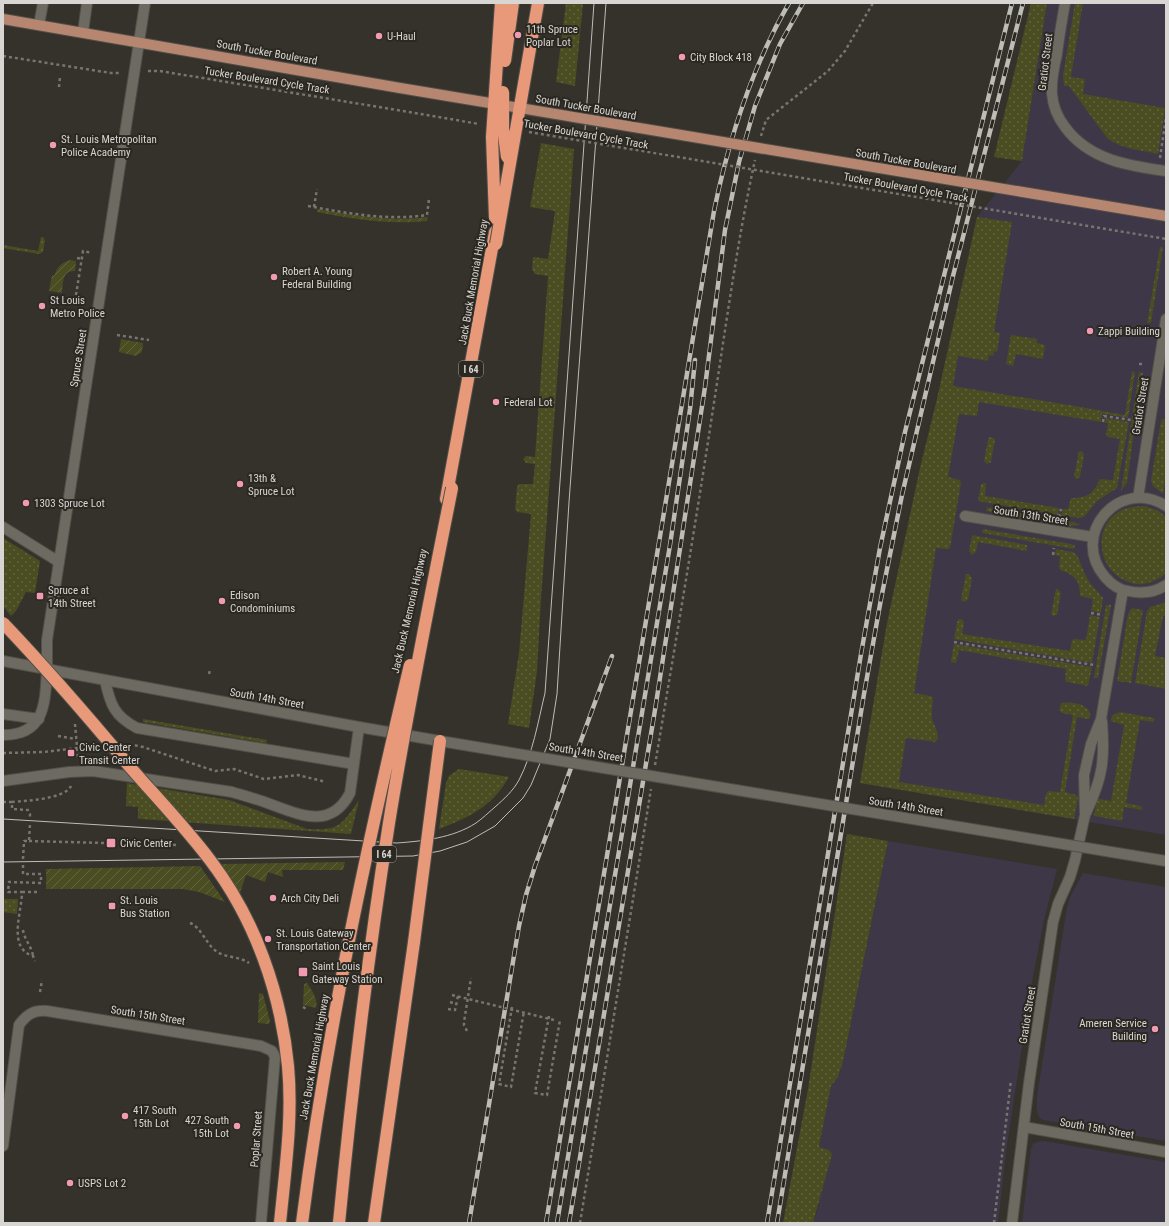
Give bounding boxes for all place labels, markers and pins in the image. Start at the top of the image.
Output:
place label: 11th Spruce Poplar Lot [526,23,578,49]
place label: U-Haul [387,30,416,43]
marker: 11th Spruce Poplar Lot [513,30,523,40]
marker: U-Haul [374,31,384,41]
place label: City Block 418 [690,51,752,64]
marker: City Block 418 [677,52,687,62]
place label: St. Louis Metropolitan Police Academy [61,133,157,159]
marker: St. Louis Metropolitan Police Academy [48,140,58,150]
place label: Robert A. Young Federal Building [282,265,352,291]
marker: Robert A. Young Federal Building [269,272,279,282]
place label: St Louis Metro Police [50,294,105,320]
marker: St Louis Metro Police [37,301,47,311]
place label: Zappi Building [1098,325,1160,338]
marker: Zappi Building [1085,326,1095,336]
place label: Federal Lot [504,396,552,409]
marker: Federal Lot [491,397,501,407]
place label: 13th & Spruce Lot [248,472,295,498]
marker: 13th & Spruce Lot [235,479,245,489]
place label: 1303 Spruce Lot [34,497,105,510]
marker: 1303 Spruce Lot [21,498,31,508]
place label: Spruce at 14th Street [48,584,96,610]
place label: Edison Condominiums [230,589,295,615]
marker: Spruce at 14th Street [35,591,45,601]
marker: Edison Condominiums [217,596,227,606]
place label: Civic Center Transit Center [79,741,141,767]
marker: Civic Center Transit Center [66,748,76,758]
marker: Civic Center [105,837,117,849]
place label: Civic Center [120,837,173,850]
place label: Arch City Deli [281,892,339,905]
marker: Arch City Deli [268,893,278,903]
place label: St. Louis Bus Station [120,894,170,920]
marker: St. Louis Bus Station [107,901,117,911]
place label: St. Louis Gateway Transportation Center [276,927,371,953]
marker: St. Louis Gateway Transportation Center [263,934,273,944]
place label: Saint Louis Gateway Station [312,960,382,986]
marker: Saint Louis Gateway Station [297,966,309,978]
place label: Ameren Service Building [1079,1017,1147,1043]
marker: Ameren Service Building [1150,1024,1160,1034]
place label: 417 South 15th Lot [133,1104,177,1130]
marker: 417 South 15th Lot [120,1111,130,1121]
place label: 427 South 15th Lot [185,1114,229,1140]
marker: 427 South 15th Lot [232,1121,242,1131]
place label: USPS Lot 2 [78,1177,126,1190]
marker: USPS Lot 2 [65,1178,75,1188]

